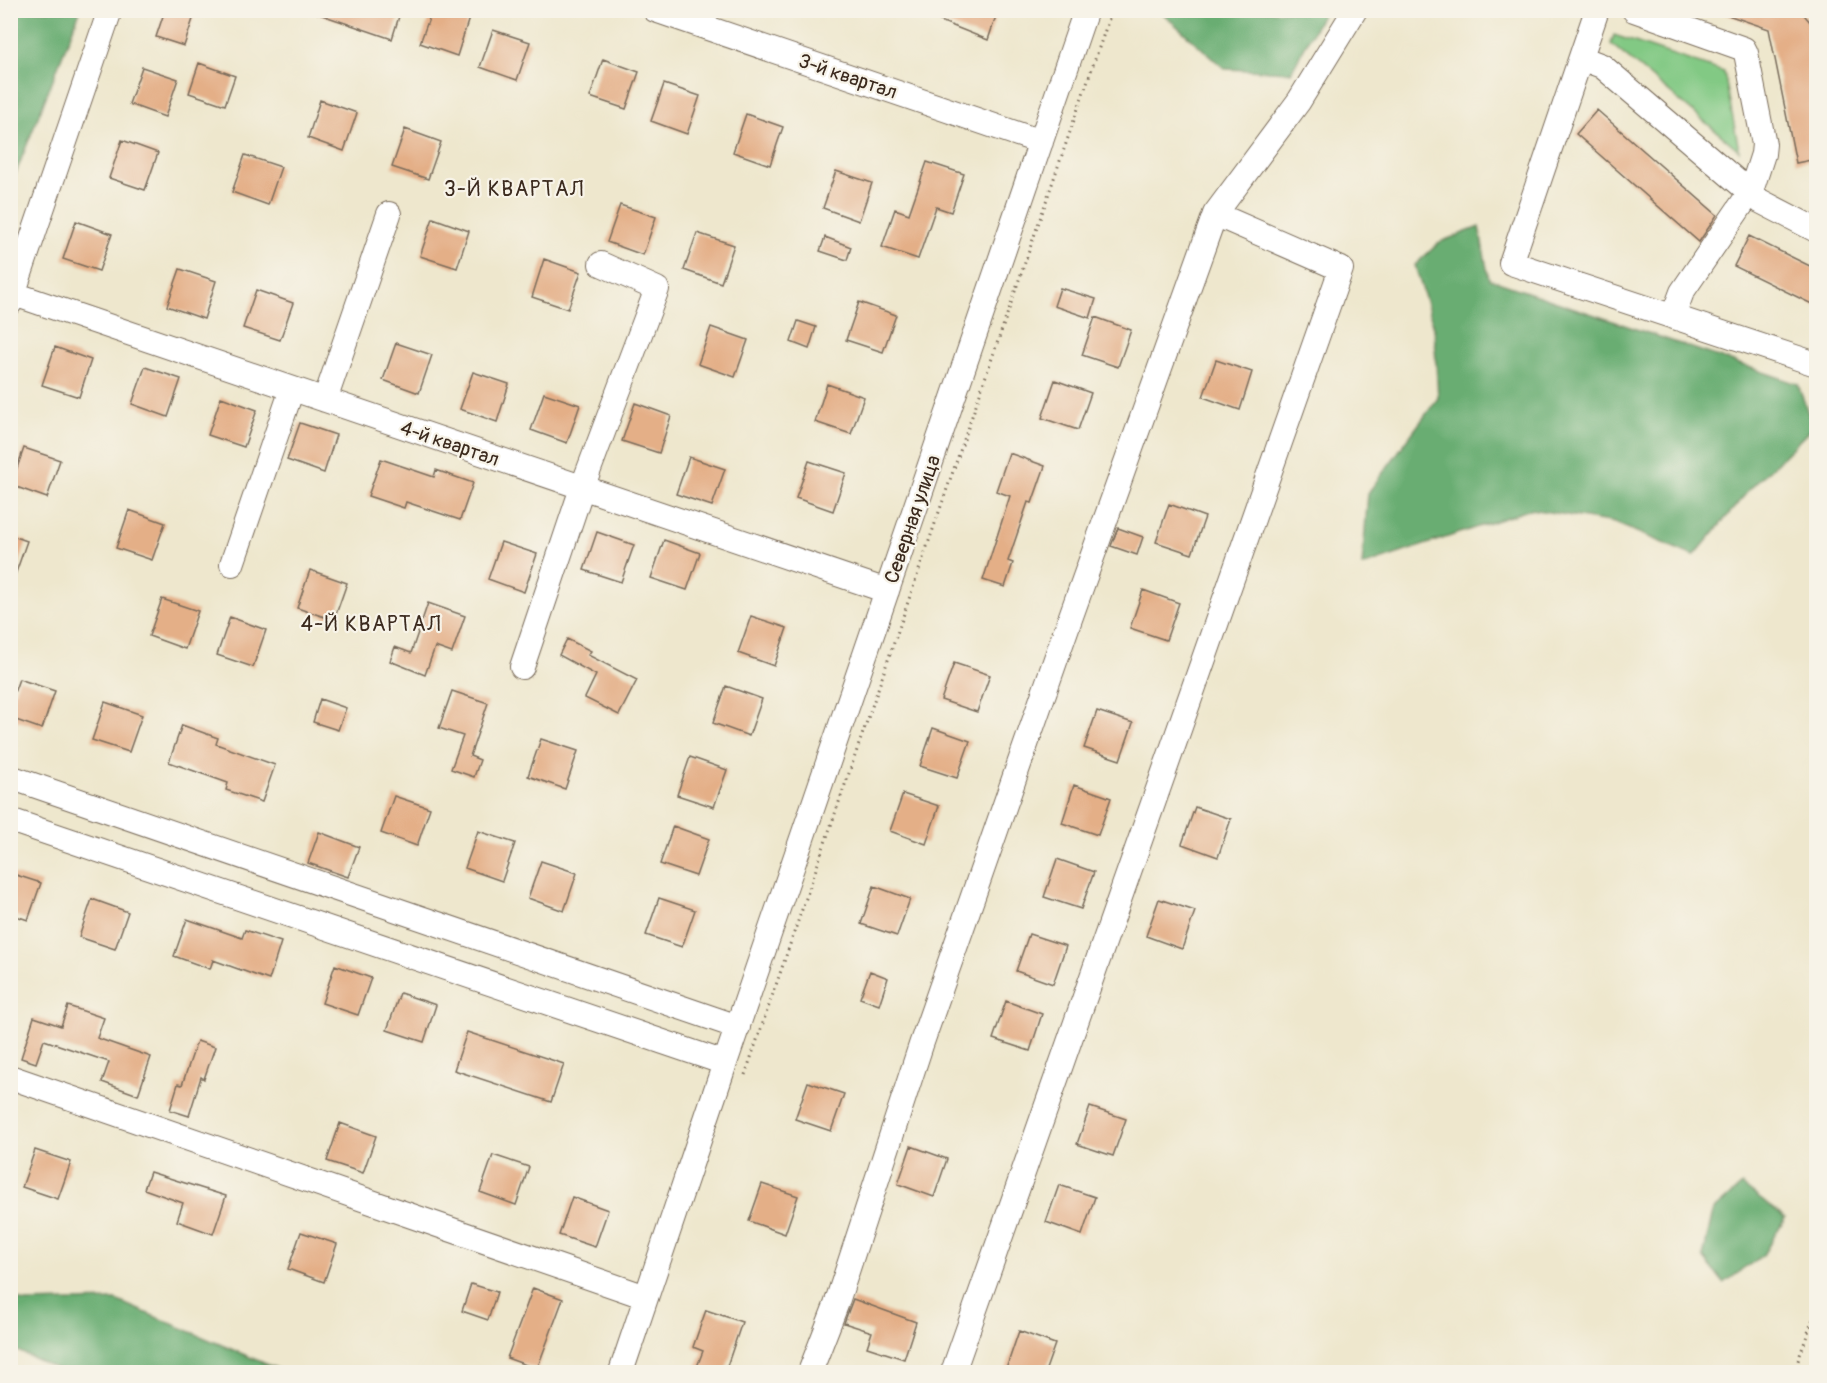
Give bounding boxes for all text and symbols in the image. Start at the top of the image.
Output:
street label: 3-й квартал [795,48,900,105]
district label: 3-Й КВАРТАЛ [444,176,584,203]
street label: 4-й квартал [397,415,503,472]
street label: Северная улица [879,452,946,587]
district label: 4-Й КВАРТАЛ [301,611,441,638]

